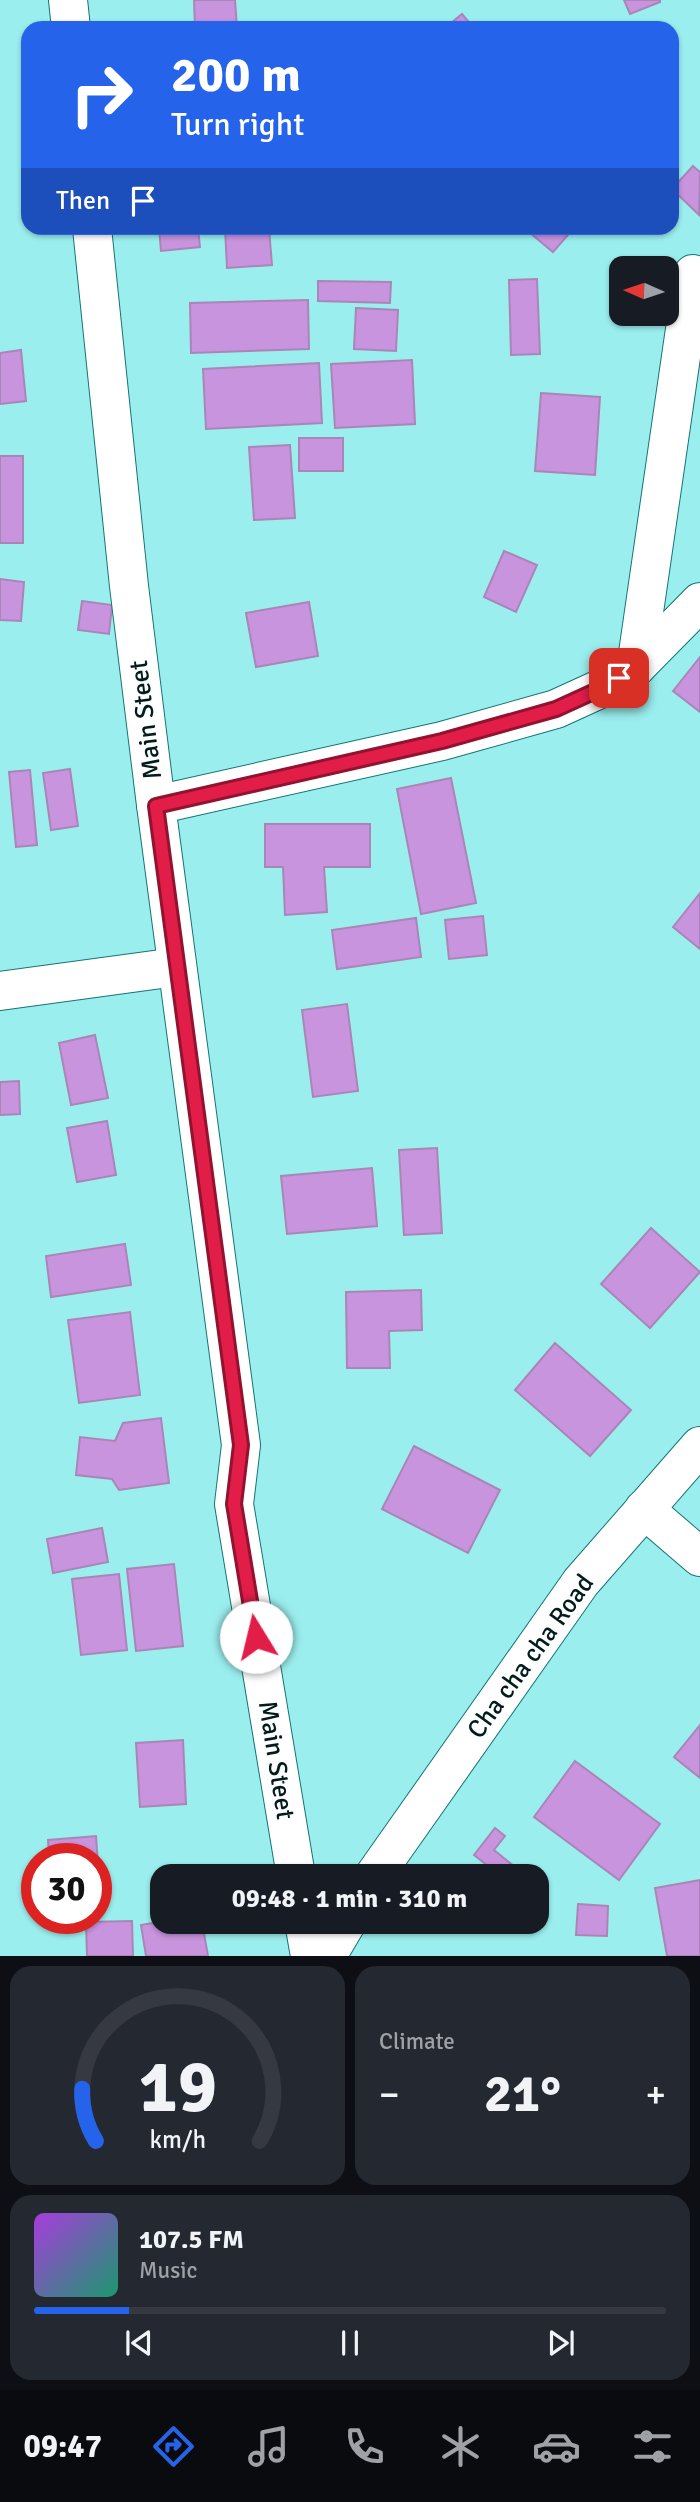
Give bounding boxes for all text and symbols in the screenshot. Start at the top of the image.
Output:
text: 200 m [171,45,301,105]
icon: right [56,49,147,140]
text: Turn right [171,105,304,144]
icon: arrive [124,182,162,220]
text: Then [56,185,110,217]
north arrow [609,256,679,326]
map controls [609,256,679,326]
pin [589,648,649,708]
street label: Main Steet [123,659,169,781]
icon: arrive [600,659,638,697]
street label: Cha cha cha Road [461,1568,601,1745]
position arrow [219,1600,293,1674]
street label: Main Steet [251,1699,301,1822]
speed limit sign: 30 [21,1843,112,1934]
text: 09:48 · 1 min · 310 m [232,1883,467,1915]
text: Climate [379,2027,455,2056]
text: 19 [138,2044,217,2133]
text: 21° [484,2062,561,2126]
text: − [379,2071,400,2118]
text: + [645,2071,666,2118]
text: km/h [149,2124,206,2155]
text: 107.5 FM [139,2224,244,2256]
text: Music [139,2256,197,2285]
icon: previous [120,2324,158,2362]
icon: pause [331,2324,369,2362]
icon: next [542,2324,580,2362]
icon: directions [149,2422,198,2471]
icon: music [244,2422,293,2471]
icon: phone [340,2422,389,2471]
icon: climate [436,2422,485,2471]
icon: car [532,2422,581,2471]
icon: filters [628,2422,677,2471]
text: 09:47 [23,2427,102,2466]

